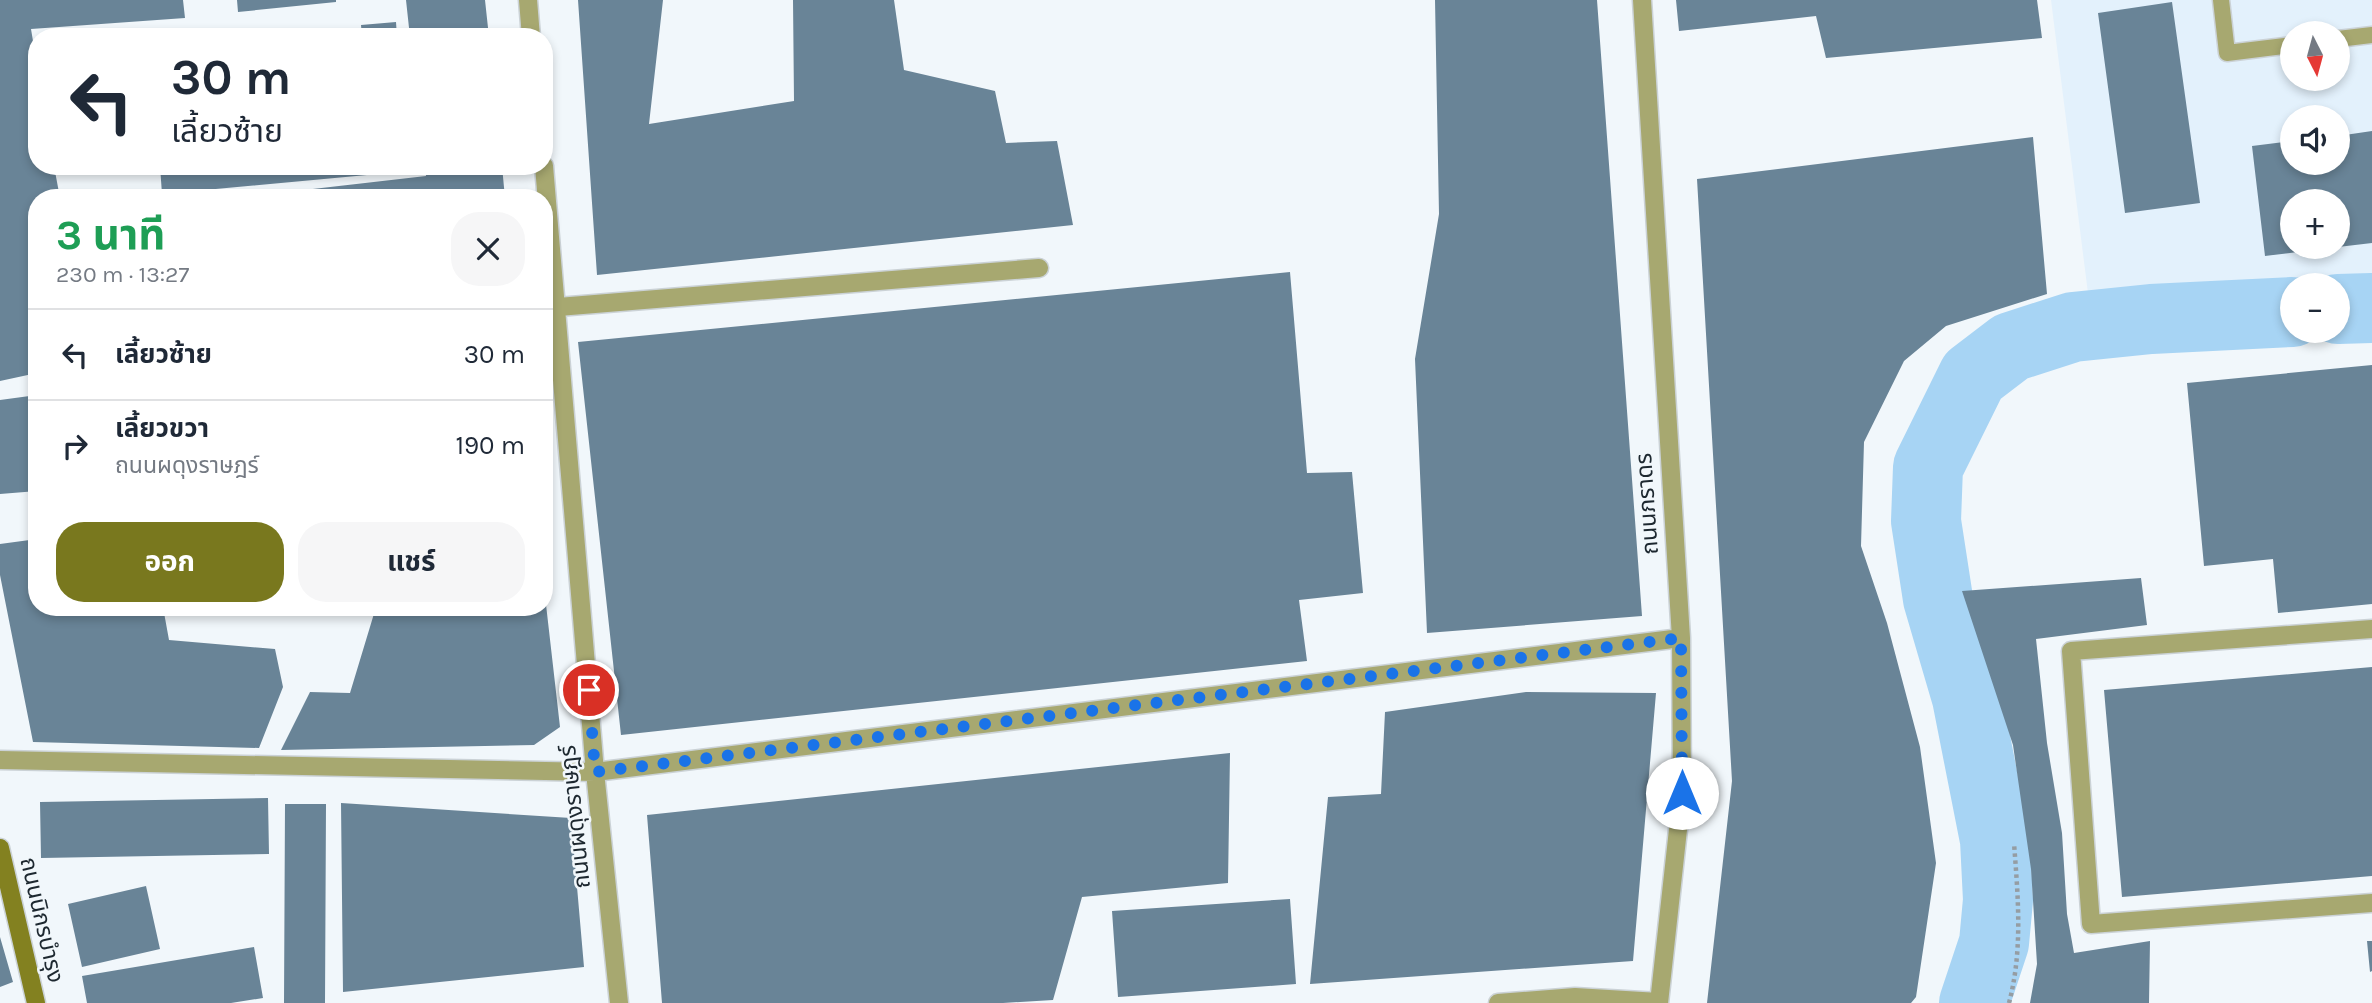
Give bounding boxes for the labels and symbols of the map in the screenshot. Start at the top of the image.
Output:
north arrow [2280,21,2350,91]
street label: ถนนภราดร [1630,452,1664,556]
pin [559,660,619,720]
street label: ถนนผดุงราษฎร์ [554,743,596,890]
position arrow [1645,756,1719,830]
street label: ถนนนิกรบำรุง [14,855,70,985]

